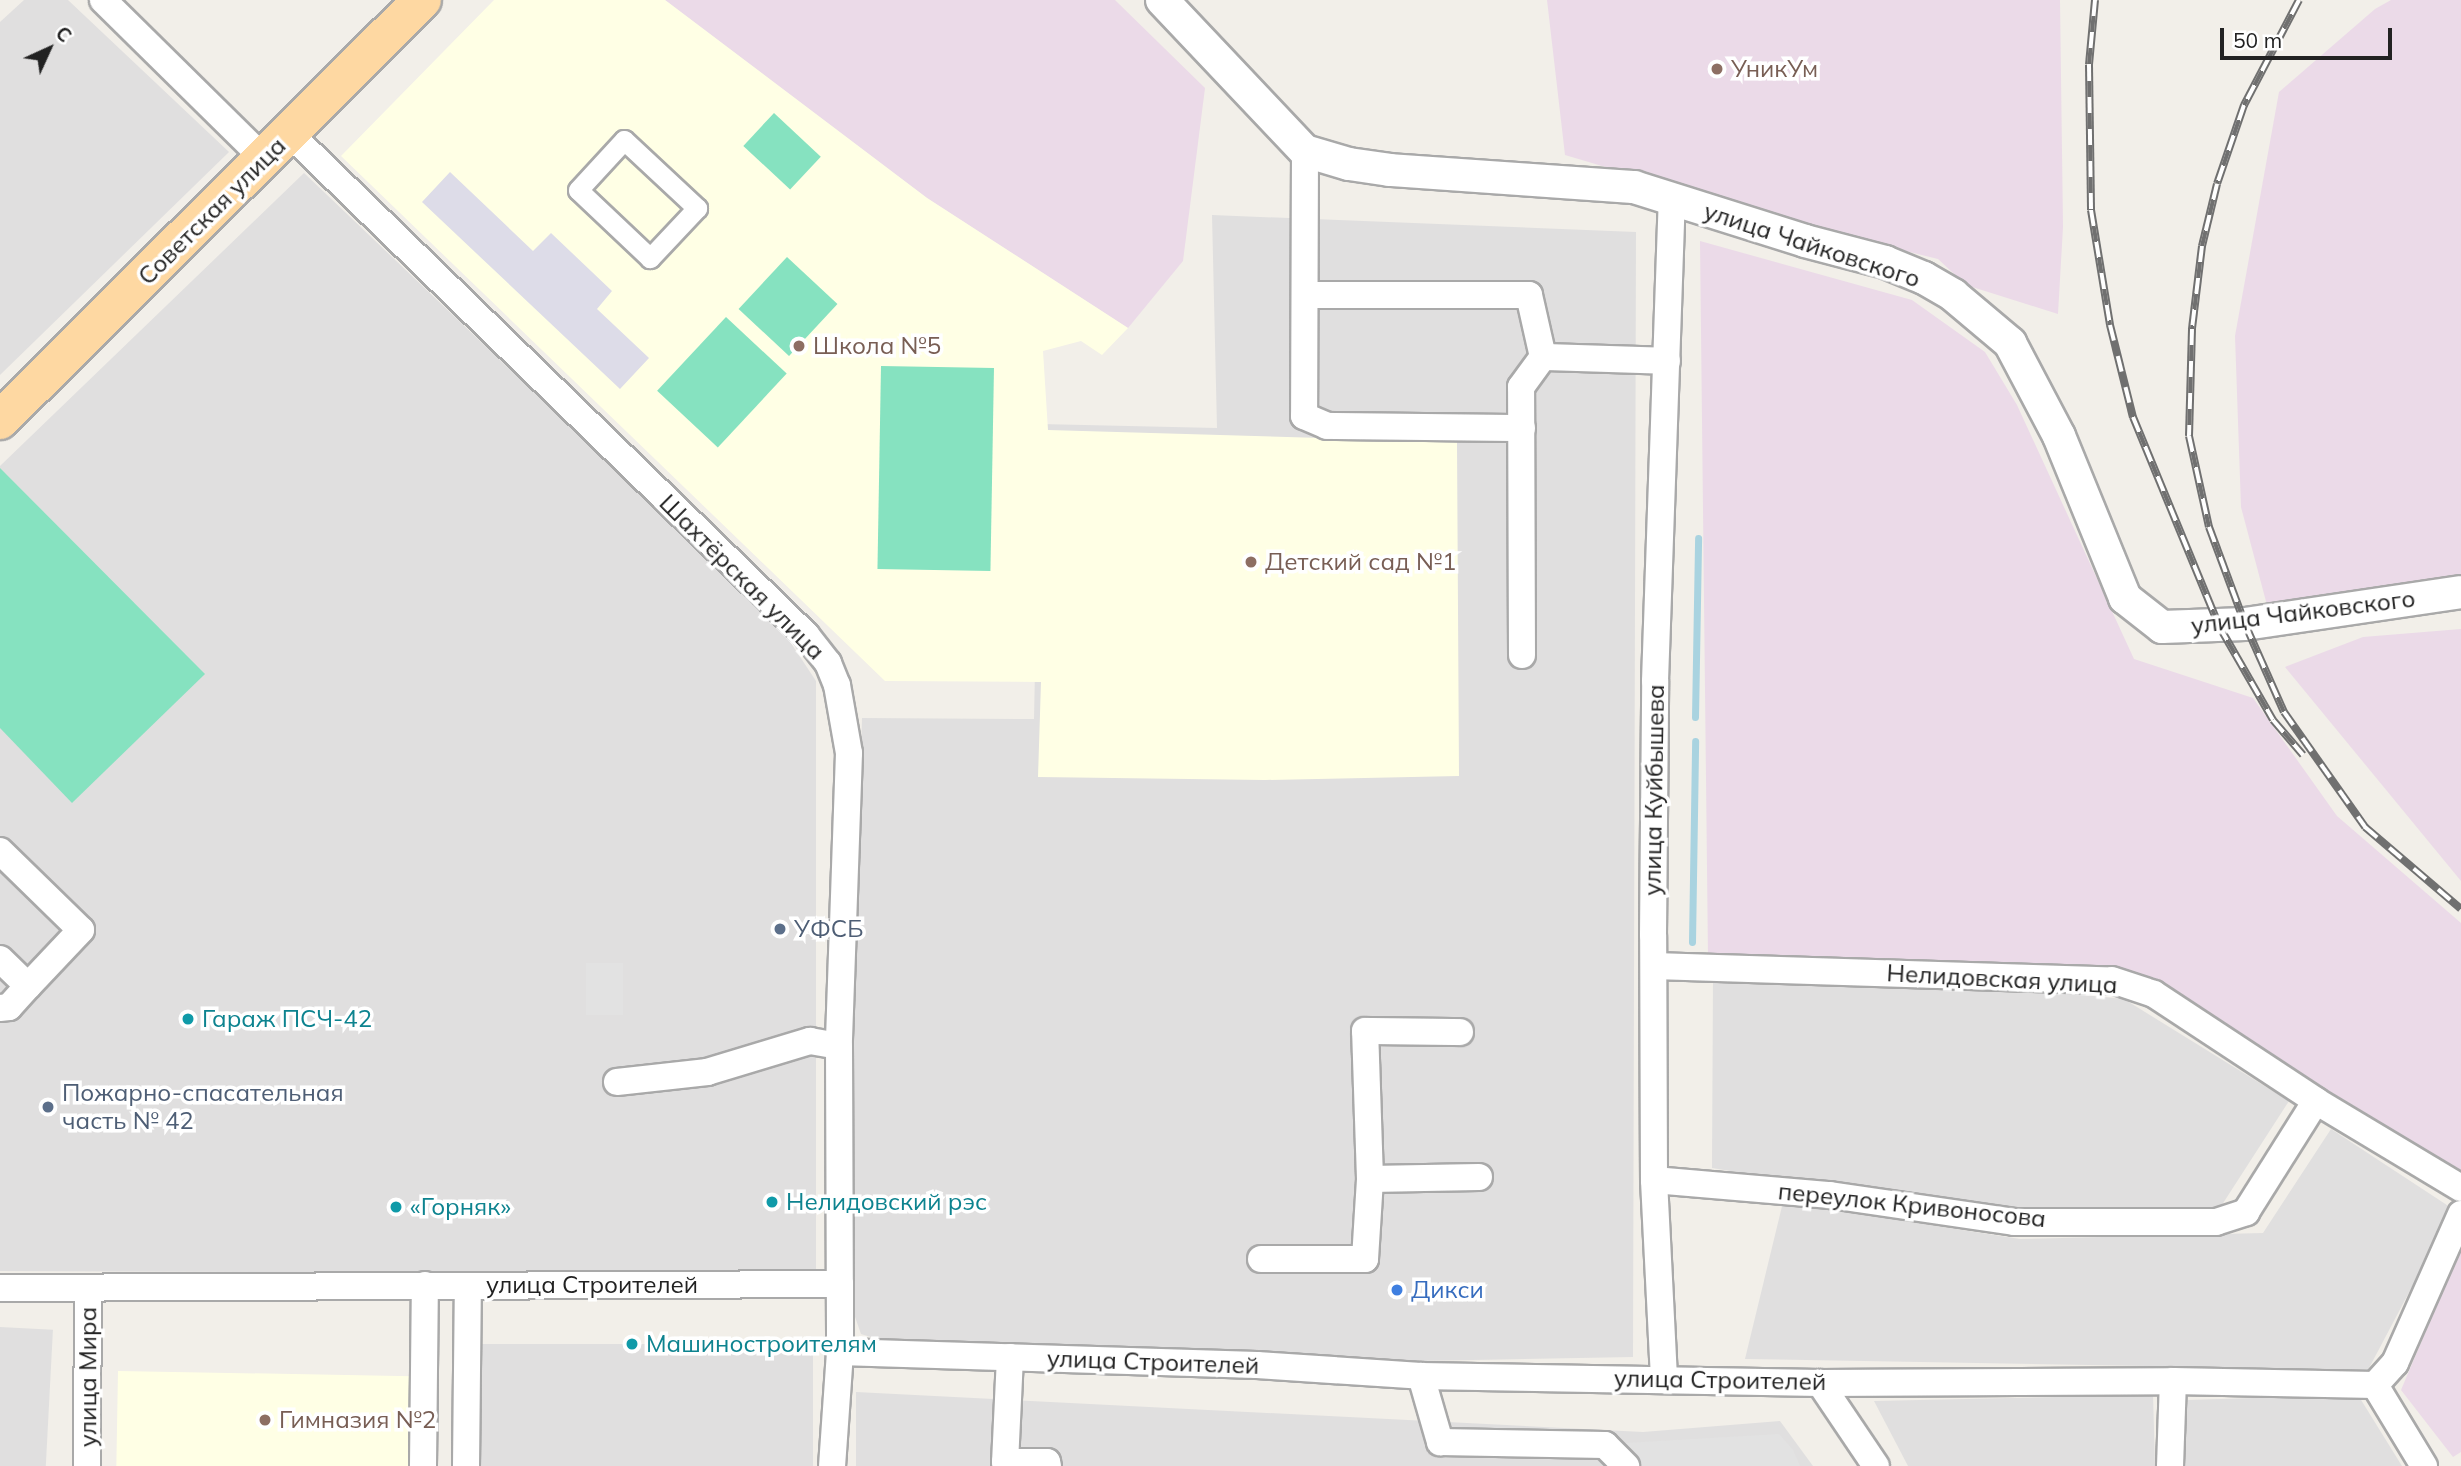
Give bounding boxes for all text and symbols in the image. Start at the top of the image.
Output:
north arrow [14,14,84,84]
scale bar [2223,14,2394,58]
text: С [51,21,77,47]
text: 50 m [2233,27,2282,53]
place label: УникУм [1731,55,1818,83]
marker: УникУм [1709,61,1725,77]
street label: Советская улица [132,131,292,291]
street label: улица Чайковского [1700,196,1924,294]
place label: Школа №5 [813,332,941,360]
marker: Школа №5 [791,338,807,354]
street label: Шахтёрская улица [653,488,831,666]
place label: Детский сад №1 [1265,548,1456,576]
marker: Детский сад №1 [1243,554,1259,570]
street label: улица Чайковского [2189,584,2417,640]
street label: улица Куйбышева [1638,684,1670,896]
place label: УФСБ [794,915,863,943]
marker: УФСБ [772,921,788,937]
street label: Нелидовская улица [1886,959,2118,999]
place label: Гараж ПСЧ-42 [202,1005,372,1033]
marker: Гараж ПСЧ-42 [180,1011,196,1027]
place label: Пожарно-спасательная часть № 42 [62,1079,344,1135]
marker: Пожарно-спасательная часть № 42 [40,1099,56,1115]
street label: переулок Кривоносова [1777,1177,2047,1233]
place label: Нелидовский рэс [786,1188,987,1216]
place label: «Горняк» [410,1193,511,1221]
marker: Нелидовский рэс [764,1194,780,1210]
marker: «Горняк» [388,1199,404,1215]
street label: улица Строителей [486,1271,698,1299]
place label: Дикси [1411,1276,1484,1304]
marker: Дикси [1389,1282,1405,1298]
street label: улица Мира [74,1307,102,1447]
place label: Машиностроителям [646,1330,877,1358]
marker: Машиностроителям [624,1336,640,1352]
street label: улица Строителей [1046,1344,1260,1380]
street label: улица Строителей [1614,1364,1826,1396]
place label: Гимназия №2 [279,1406,436,1434]
marker: Гимназия №2 [257,1412,273,1428]

